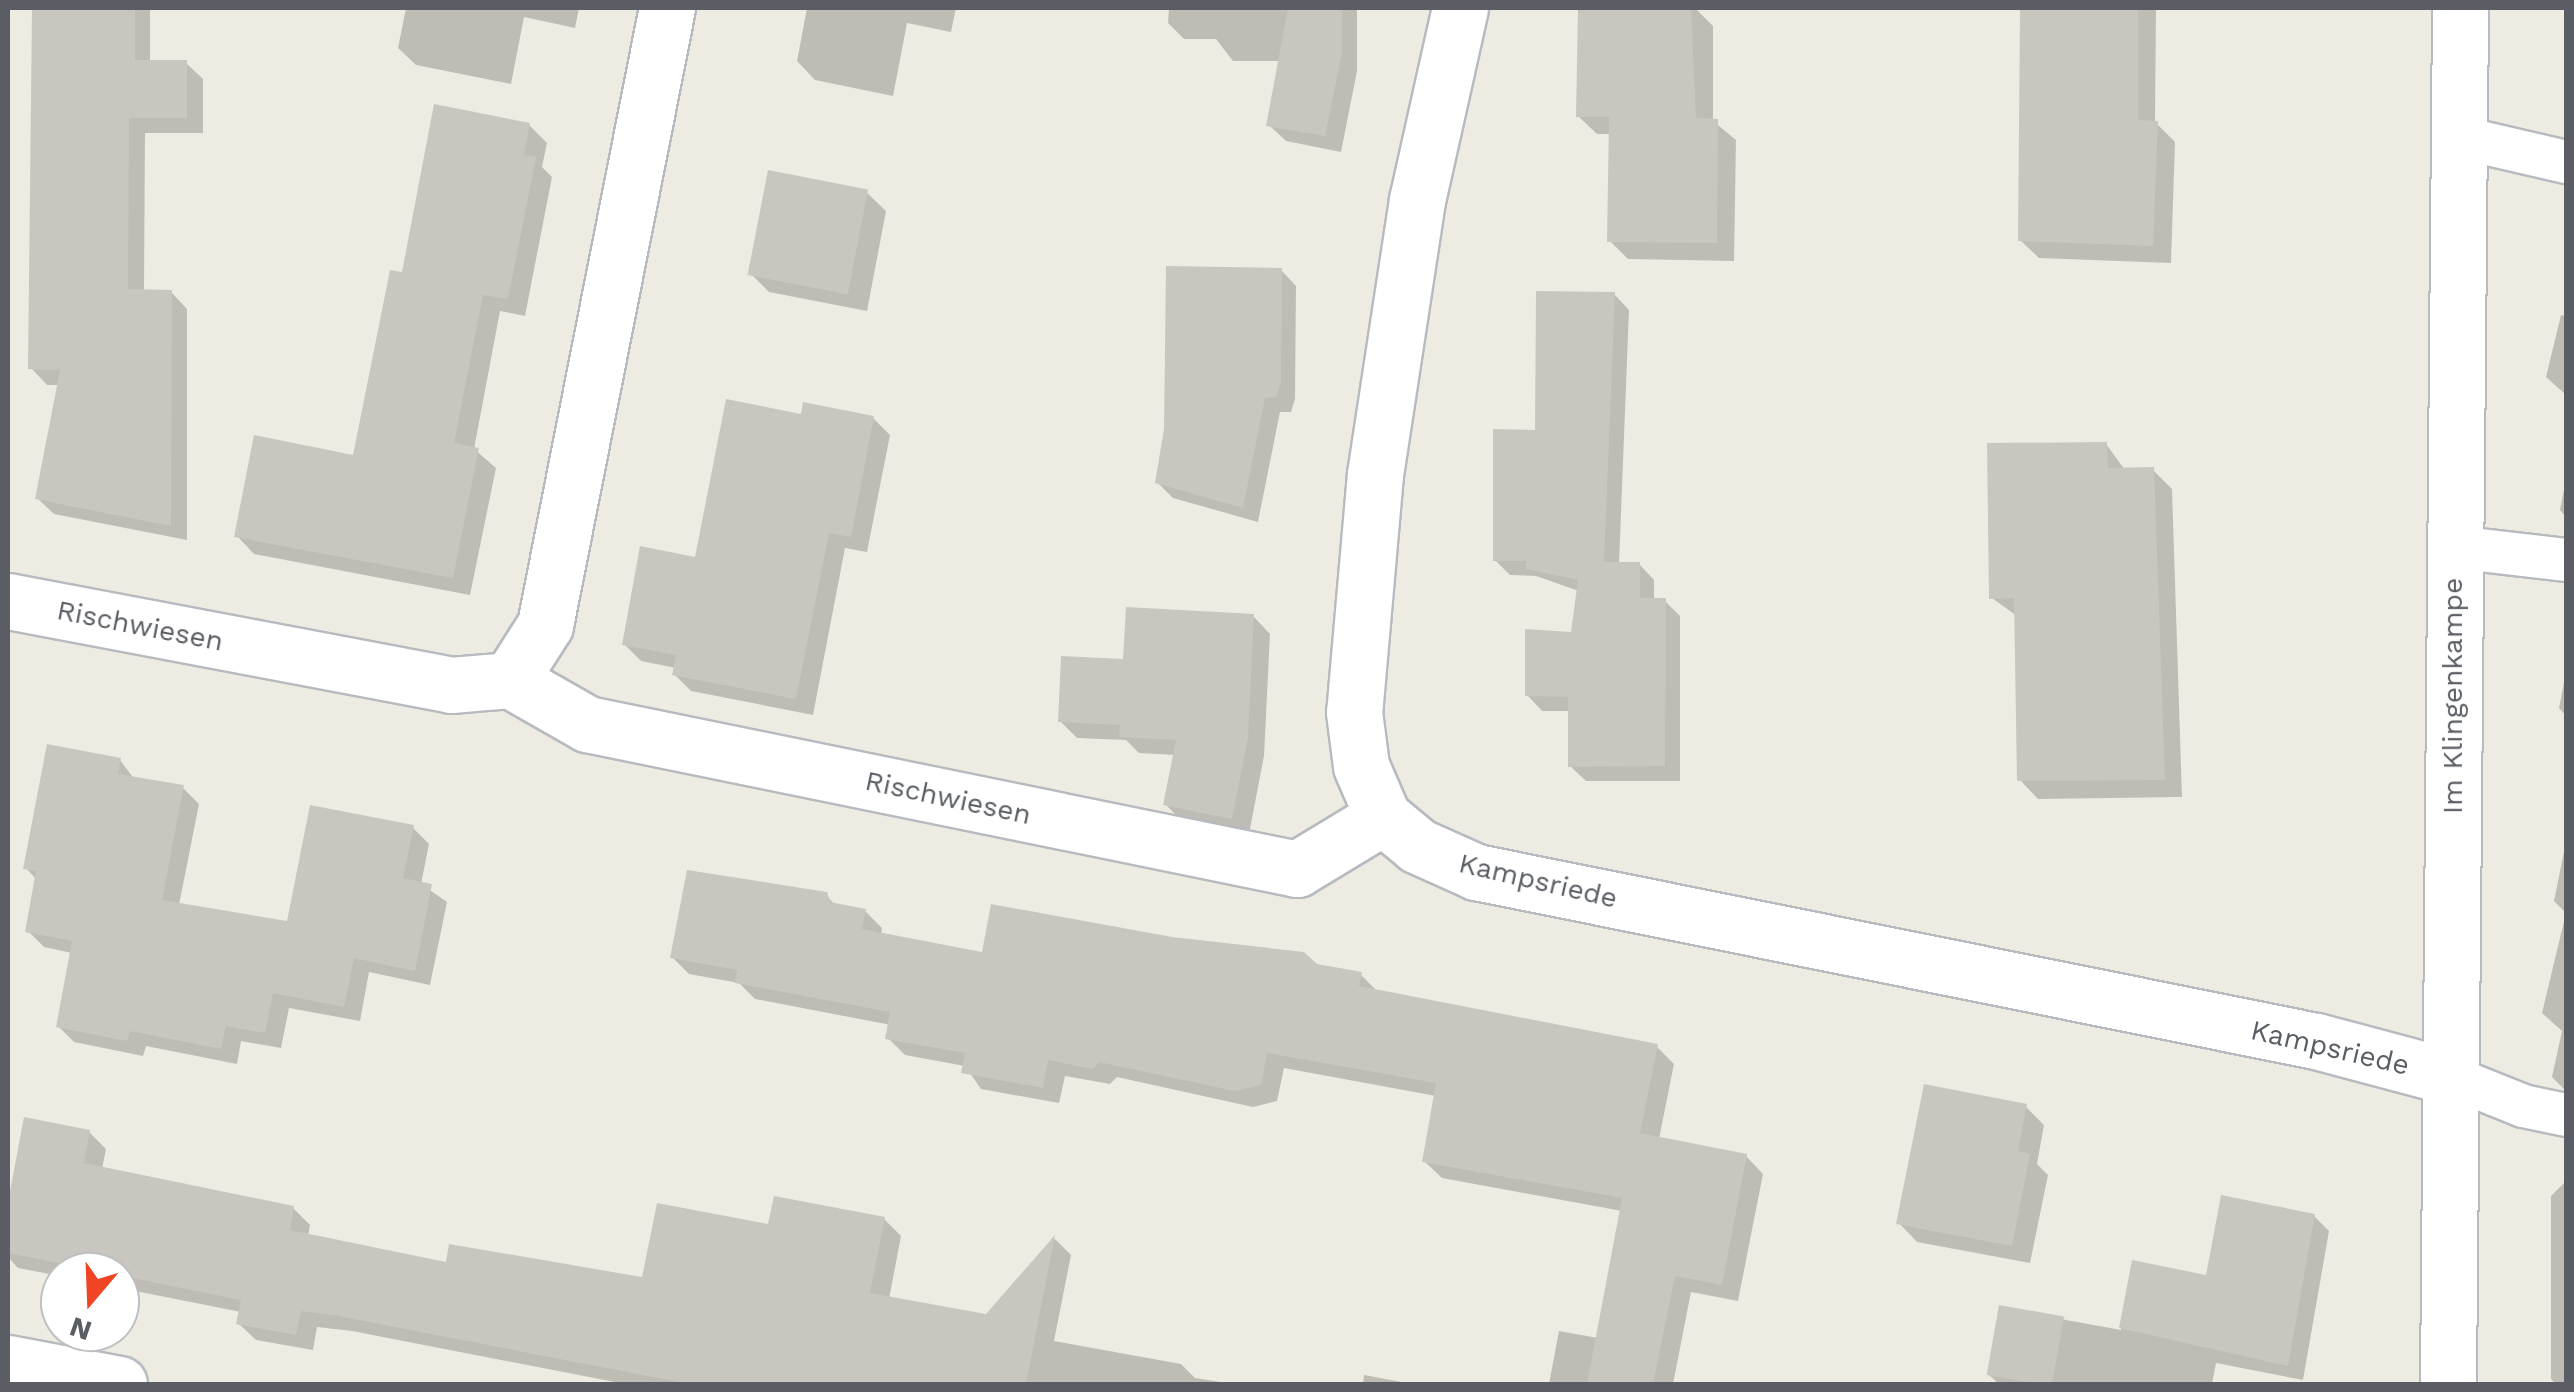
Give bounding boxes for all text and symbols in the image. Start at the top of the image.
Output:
street label: Im Klingenkampe [2436,578,2470,814]
street label: Rischwiesen [54,593,226,659]
street label: Rischwiesen [862,764,1034,832]
street label: Kampsriede [1456,846,1620,916]
street label: Kampsriede [2248,1013,2412,1083]
north arrow [40,1252,140,1352]
text: N [66,1310,96,1348]

